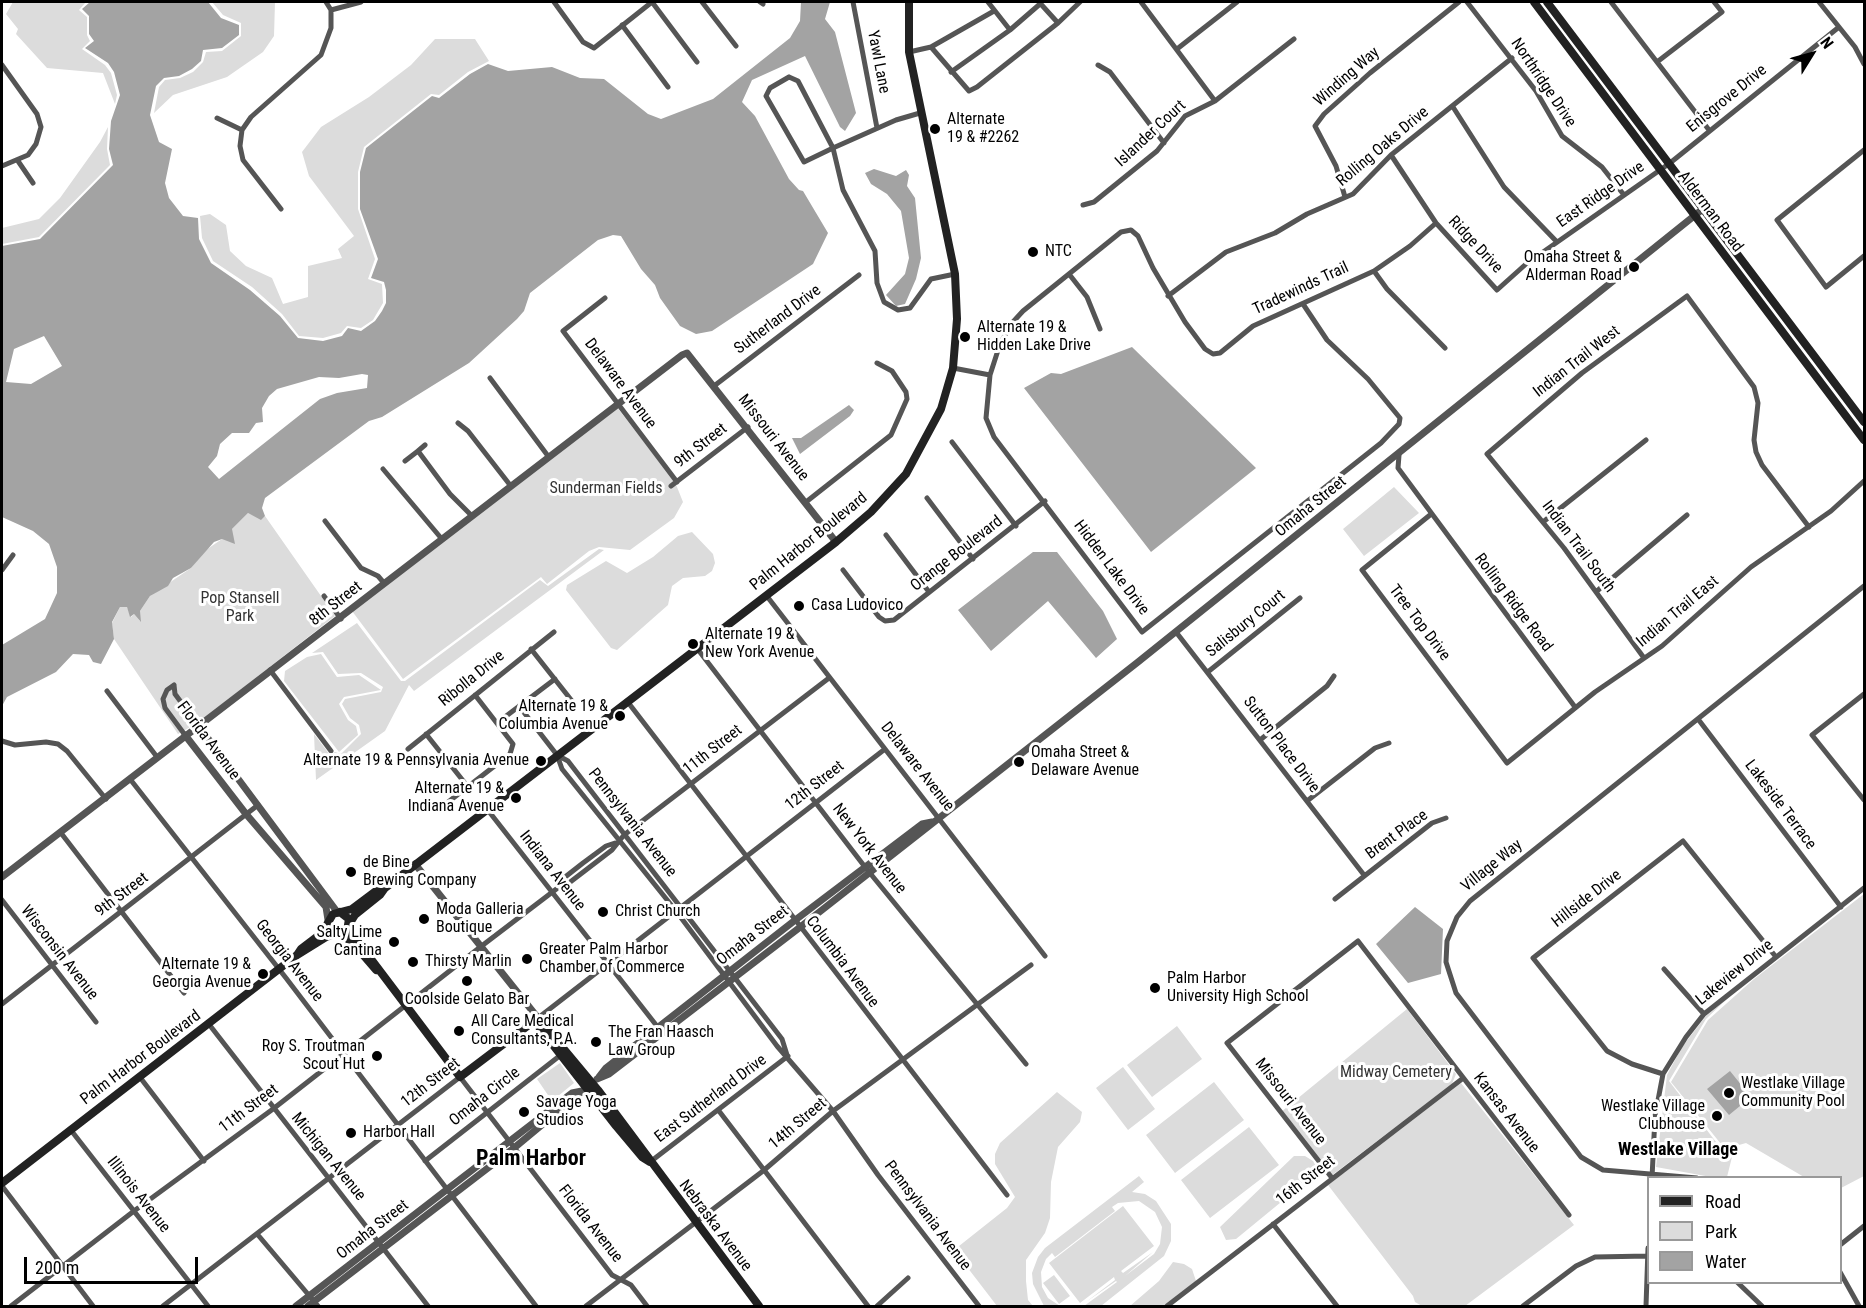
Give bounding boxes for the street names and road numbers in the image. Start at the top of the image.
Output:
street label: Yawl Lane [862,29,894,95]
street label: Northridge Drive [1506,35,1580,131]
street label: Winding Way [1310,43,1384,111]
street label: Enisgrove Drive [1683,61,1771,137]
street label: Islander Court [1112,97,1190,171]
street label: Rolling Oaks Drive [1333,103,1433,191]
street label: East Ridge Drive [1554,158,1648,232]
street label: Alderman Road [1673,168,1747,256]
street label: Ridge Drive [1444,212,1506,278]
street label: Tradewinds Trail [1250,258,1352,320]
street label: Sutherland Drive [731,281,825,359]
street label: Indian Trail West [1530,322,1624,402]
street label: Delaware Avenue [580,335,660,433]
street label: Missouri Avenue [733,391,813,485]
street label: 9th Street [671,419,731,473]
street label: Omaha Street [1272,473,1350,541]
street label: Palm Harbor Boulevard [746,489,872,595]
street label: Indian Trail South [1537,497,1619,597]
street label: Orange Boulevard [907,512,1007,596]
street label: Hidden Lake Drive [1069,517,1153,619]
street label: Rolling Ridge Road [1470,550,1556,656]
street label: Indian Trail East [1633,572,1723,652]
street label: 8th Street [306,577,366,631]
street label: Tree Top Drive [1384,581,1454,665]
street label: Salisbury Court [1202,586,1290,662]
street label: Ribolla Drive [435,647,509,711]
street label: Sutton Place Drive [1239,693,1323,797]
street label: Florida Avenue [172,698,244,784]
street label: Delaware Avenue [876,719,958,815]
street label: 11th Street [680,721,746,779]
street label: 12th Street [782,757,848,815]
street label: Lakeside Terrace [1740,757,1820,853]
street label: Pennsylvania Avenue [584,765,680,881]
street label: New York Avenue [828,800,910,898]
street label: Brent Place [1362,806,1432,864]
street label: Indiana Avenue [515,827,589,915]
street label: Village Way [1458,836,1526,896]
street label: Hillside Drive [1548,866,1626,932]
street label: 9th Street [92,869,152,921]
street label: Wisconsin Avenue [16,902,102,1004]
street label: Omaha Street [713,902,793,970]
street label: Columbia Avenue [801,912,883,1012]
street label: Georgia Avenue [251,916,327,1006]
street label: Lakeview Drive [1693,936,1777,1010]
street label: Palm Harbor Boulevard [77,1007,205,1109]
street label: East Sutherland Drive [651,1051,771,1147]
street label: 12th Street [398,1054,464,1112]
street label: Missouri Avenue [1250,1055,1330,1149]
street label: Omaha Circle [446,1063,524,1131]
street label: Kansas Avenue [1469,1069,1543,1157]
street label: 11th Street [216,1080,282,1138]
street label: 14th Street [765,1094,831,1154]
street label: Michigan Avenue [287,1109,369,1205]
street label: 16th Street [1273,1152,1339,1210]
street label: Illinois Avenue [102,1153,174,1237]
street label: Pennsylvania Avenue [879,1157,975,1275]
street label: Nebraska Avenue [674,1177,756,1275]
street label: Florida Avenue [554,1181,626,1267]
street label: Omaha Street [333,1196,413,1264]

